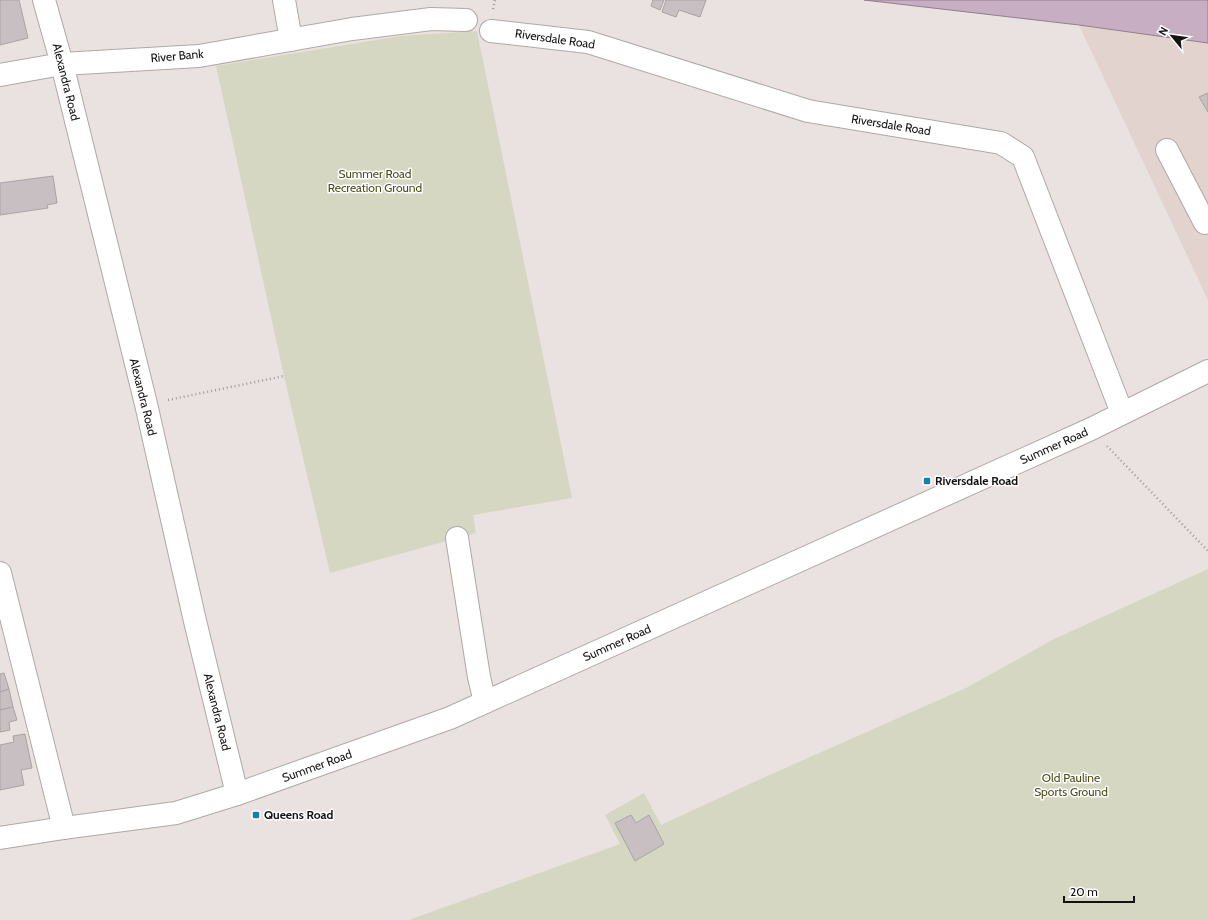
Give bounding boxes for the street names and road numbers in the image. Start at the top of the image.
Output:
street label: Riversdale Road [514,25,596,52]
street label: Alexandra Road [50,42,83,122]
street label: River Bank [150,46,205,65]
street label: Riversdale Road [850,111,932,138]
street label: Alexandra Road [127,357,160,437]
street label: Summer Road [1017,424,1090,467]
street label: Summer Road [580,621,653,664]
street label: Alexandra Road [201,672,234,752]
street label: Summer Road [280,746,354,785]

